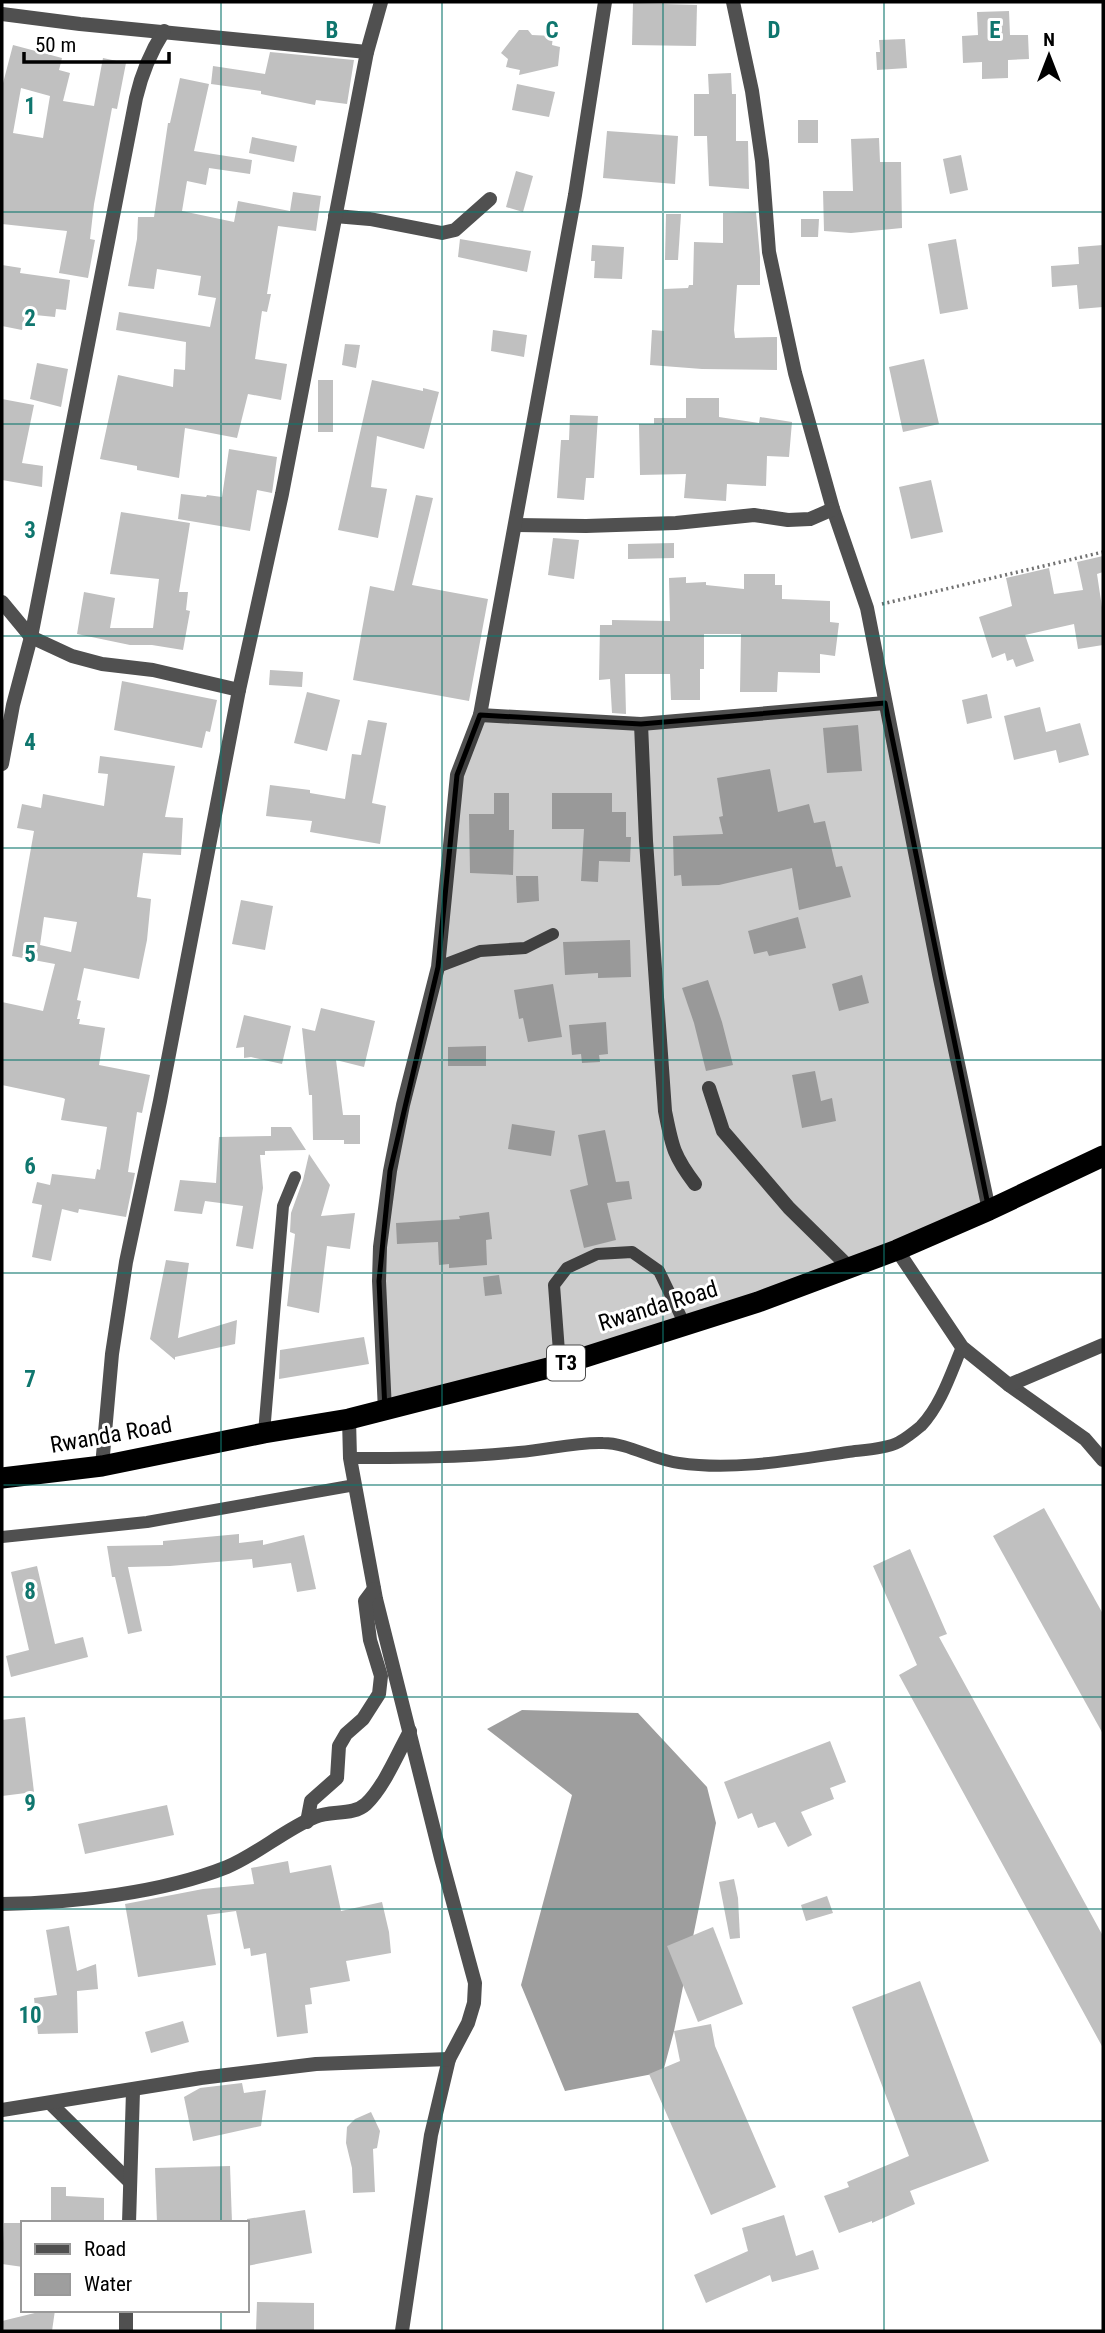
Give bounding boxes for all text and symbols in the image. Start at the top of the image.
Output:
text: B [326,17,338,44]
text: C [545,17,559,44]
text: D [768,17,781,44]
text: E [989,17,1001,44]
scale bar [24,21,170,65]
north arrow [1014,21,1084,91]
text: N [1043,28,1055,51]
text: 50 m [35,33,76,57]
text: 1 [24,93,36,120]
text: 2 [24,305,36,332]
text: 3 [24,517,36,544]
text: 4 [24,729,36,756]
text: 5 [24,941,36,968]
text: 6 [24,1153,36,1180]
street label: Rwanda Road [595,1275,721,1337]
road number: T3 [547,1346,585,1380]
text: 7 [24,1366,36,1393]
street label: Rwanda Road [48,1411,174,1459]
text: 8 [24,1578,36,1605]
text: 9 [24,1790,36,1817]
text: 10 [18,2002,42,2029]
legend [21,2221,248,2312]
text: Road [84,2237,126,2261]
text: Water [84,2272,132,2296]

